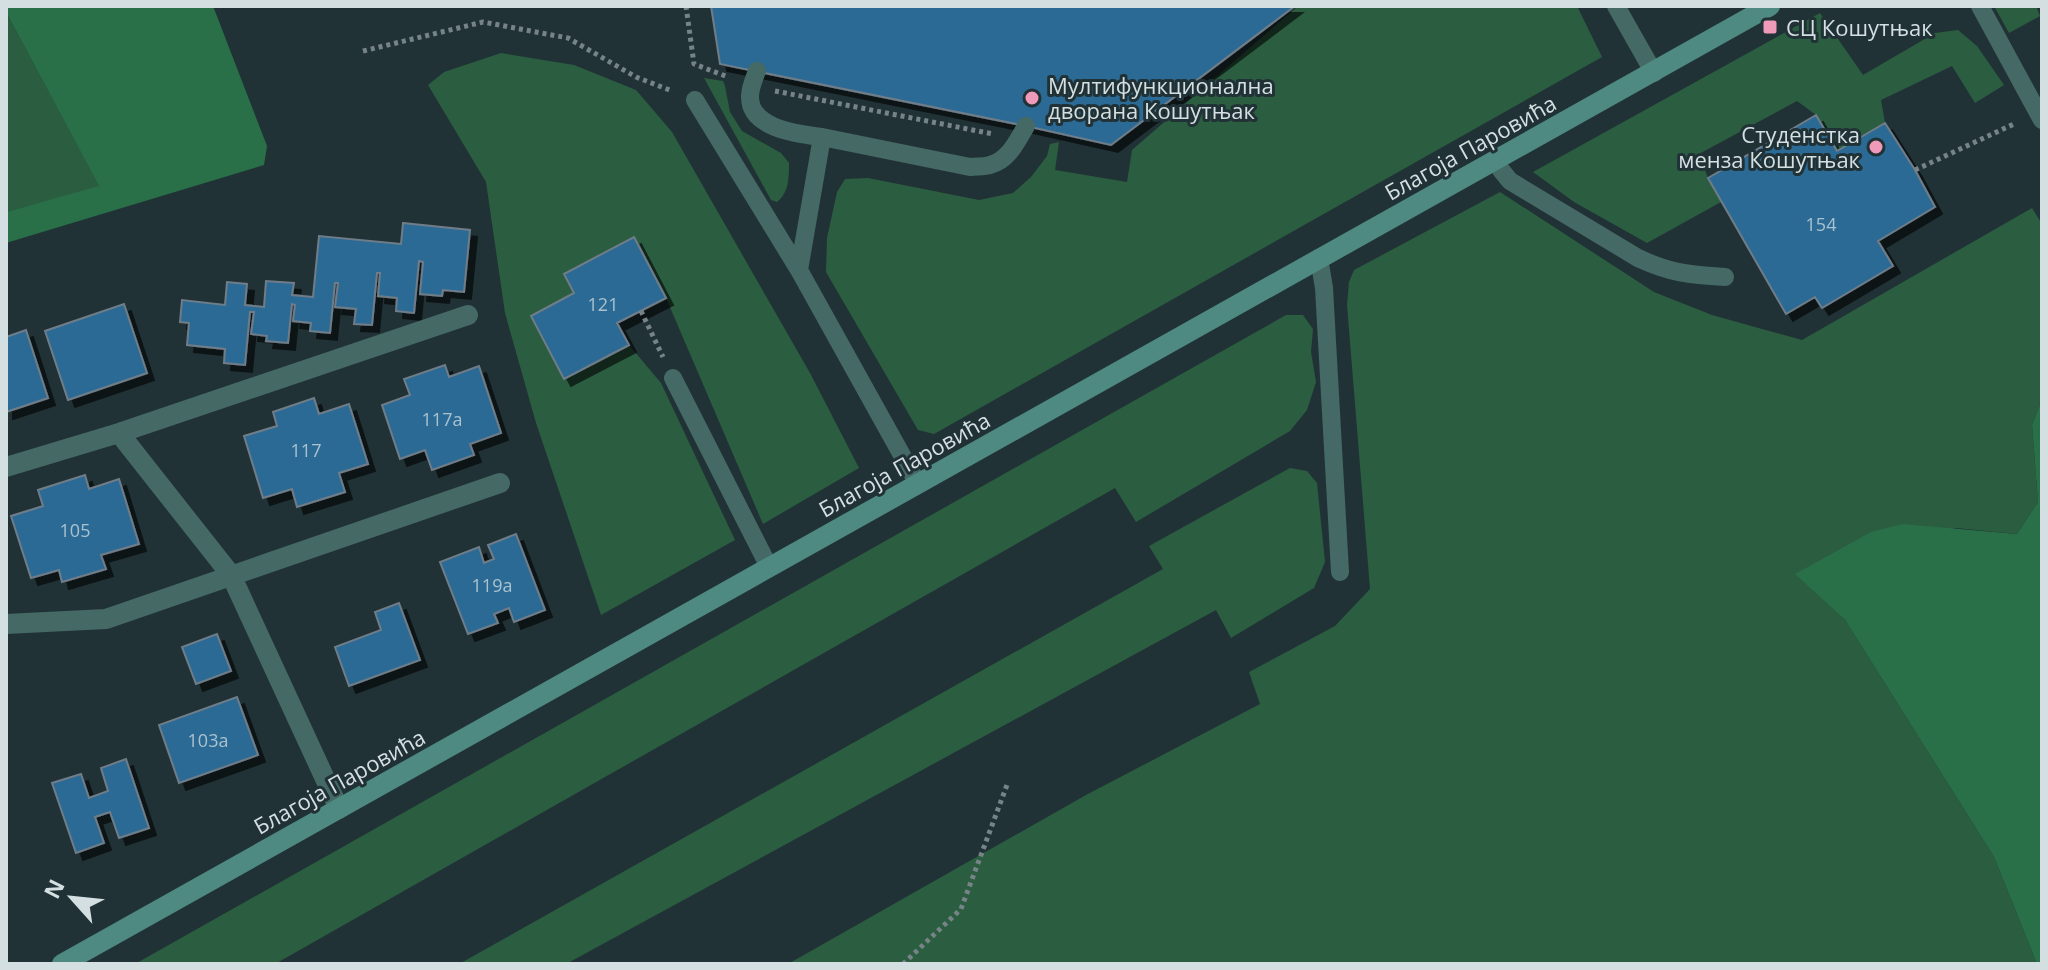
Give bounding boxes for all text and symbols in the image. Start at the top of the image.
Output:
place label: СЦ Кошутњак [1786,12,1933,42]
marker: СЦ Кошутњак [1761,18,1779,36]
place label: Мултифункционална дворана Кошутњак [1048,70,1274,125]
street label: Благоја Паровића [1379,87,1561,207]
marker: Мултифункционална дворана Кошутњак [1023,89,1041,107]
place label: Студенстка менза Кошутњак [1678,119,1861,174]
marker: Студенстка менза Кошутњак [1867,138,1885,156]
house number: 154 [1806,212,1836,236]
house number: 121 [588,292,618,316]
street label: Благоја Паровића [813,404,995,524]
house number: 117a [422,407,462,431]
house number: 117 [291,438,321,462]
house number: 105 [60,518,90,542]
house number: 119a [472,573,512,597]
street label: Благоја Паровића [248,721,430,841]
house number: 103a [188,728,228,752]
north arrow [32,858,112,938]
text: N [36,874,71,903]

